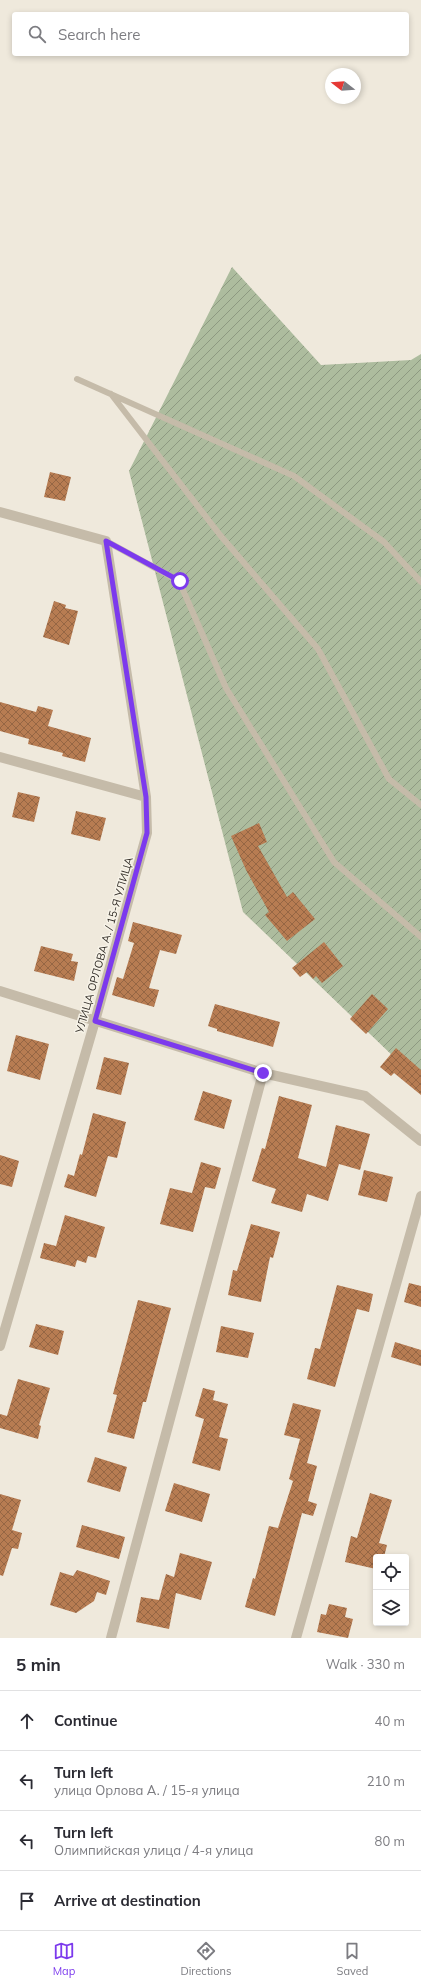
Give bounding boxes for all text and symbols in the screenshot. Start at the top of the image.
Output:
search box [12,12,409,56]
icon: search [26,23,48,45]
text: Search here [58,25,140,44]
north arrow [325,68,361,104]
route start [171,572,189,590]
street label: УЛИЦА ОРЛОВА А. / 15-Я УЛИЦА [72,855,136,1036]
route end [254,1064,272,1082]
map controls [373,1554,409,1626]
button: locate [373,1554,409,1590]
button: layers [373,1590,409,1626]
text: 5 min [16,1654,61,1675]
text: Walk · 330 m [326,1656,405,1672]
icon: ahead [16,1710,38,1732]
text: Continue [54,1711,117,1730]
text: 40 m [375,1713,405,1729]
text: Turn left [54,1763,113,1782]
icon: left [16,1770,38,1792]
text: 210 m [367,1773,405,1789]
text: улица Орлова А. / 15-я улица [54,1782,240,1798]
text: Turn left [54,1823,113,1842]
icon: left [16,1830,38,1852]
text: 80 m [375,1833,405,1849]
text: Олимпийская улица / 4-я улица [54,1842,253,1858]
icon: arrive [16,1890,38,1912]
text: Arrive at destination [54,1891,201,1910]
tab: Map [53,1940,75,1978]
tab: Directions [181,1940,231,1978]
tab: Saved [337,1940,368,1978]

